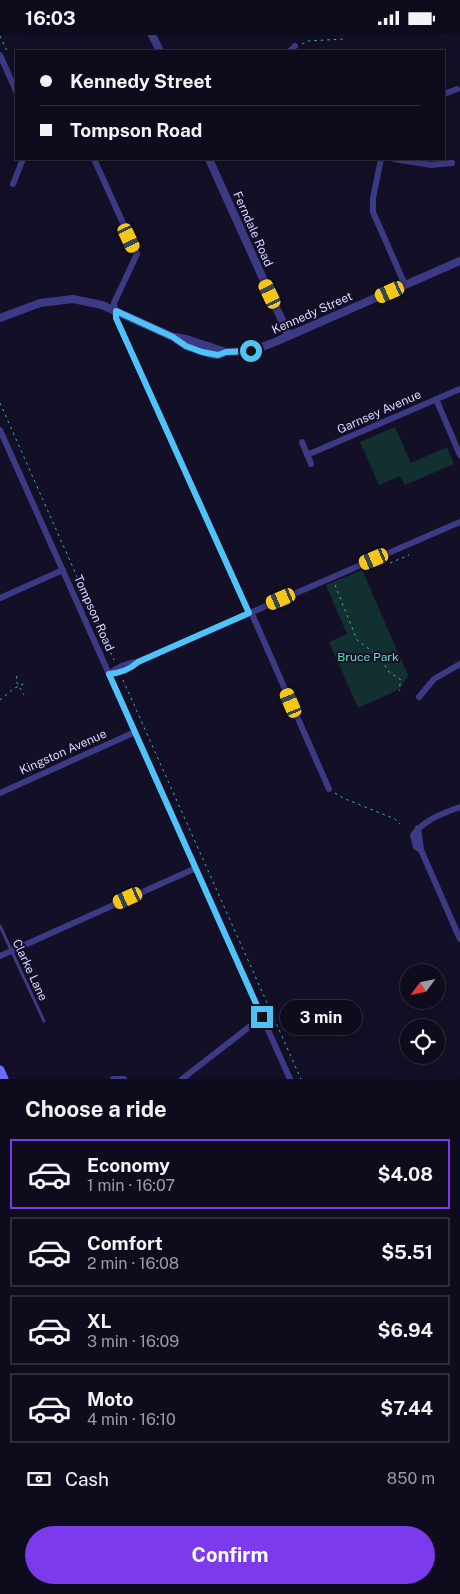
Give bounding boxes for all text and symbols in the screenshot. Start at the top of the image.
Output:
text: 16:03 [25,7,76,29]
text: Kennedy Street [70,70,212,92]
text: Tompson Road [70,119,202,141]
street label: Ferndale Road [230,189,276,269]
car [115,221,142,255]
car [256,277,283,311]
car [373,279,406,305]
street label: Kennedy Street [270,289,355,337]
route start [240,340,262,362]
street label: Garnsey Avenue [335,387,423,437]
car [357,546,390,572]
street label: Tompson Road [71,573,117,653]
car [264,586,297,612]
park label: Bruce Park [337,650,399,664]
car [278,686,303,720]
street label: Kingston Avenue [17,726,109,777]
car [111,885,144,911]
street label: Clarke Lane [10,937,50,1003]
north arrow [400,964,445,1009]
map controls [400,964,445,1064]
callout: 3 min [280,999,362,1035]
route end [251,1006,273,1028]
text: 3 min [300,1008,342,1027]
button: locate [400,1019,445,1064]
text: Choose a ride [25,1096,167,1122]
icon: car [27,1152,72,1197]
text: Economy [87,1154,170,1176]
text: $4.08 [378,1163,433,1185]
text: 1 min · 16:07 [87,1176,175,1195]
icon: car [27,1230,72,1275]
text: Comfort [87,1232,163,1254]
text: $5.51 [381,1241,433,1263]
text: 2 min · 16:08 [87,1254,179,1273]
icon: car [27,1308,72,1353]
text: XL [87,1310,112,1332]
text: $6.94 [377,1319,433,1341]
text: 3 min · 16:09 [87,1332,179,1351]
icon: car [27,1386,72,1431]
text: Moto [87,1388,133,1410]
text: $7.44 [380,1397,433,1419]
text: 4 min · 16:10 [87,1410,176,1429]
icon: cash [25,1465,53,1493]
text: Cash [65,1468,109,1490]
text: 850 m [387,1469,435,1488]
button: Confirm [25,1526,435,1584]

